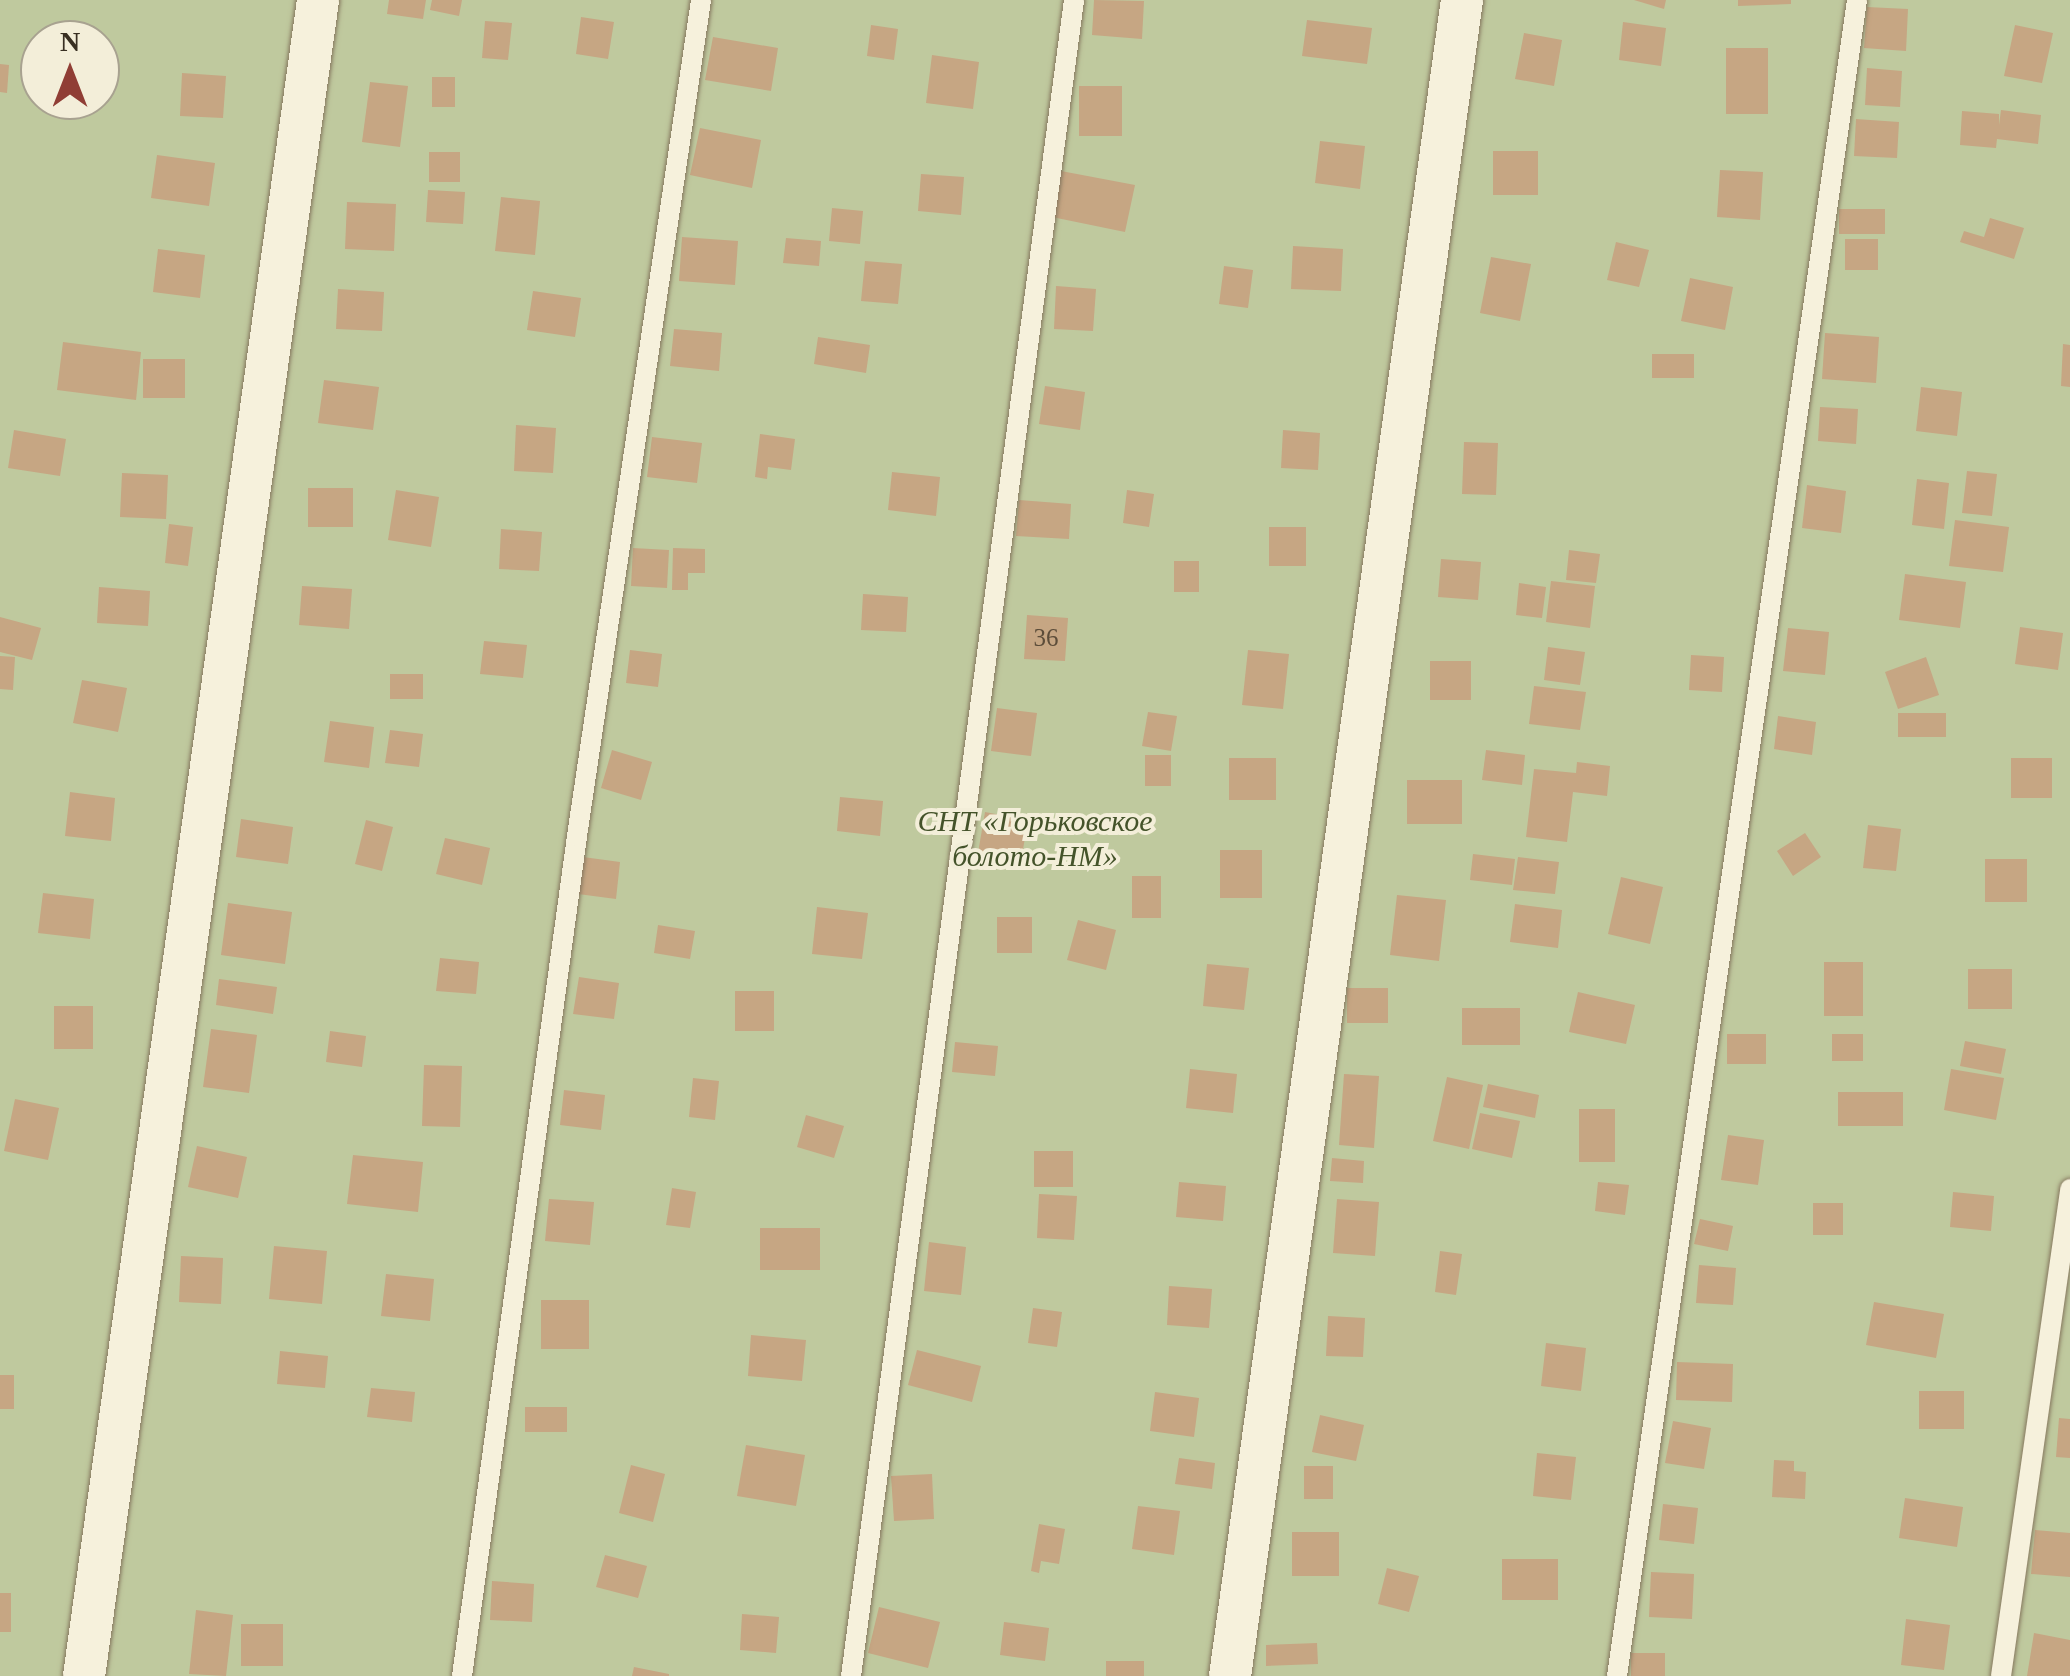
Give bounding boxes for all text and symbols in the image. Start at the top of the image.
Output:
north arrow [20,20,120,120]
text: N [60,26,80,57]
house number: 36 [1034,623,1058,653]
park label: СНТ «Горьковское болото-НМ» [917,803,1153,874]

